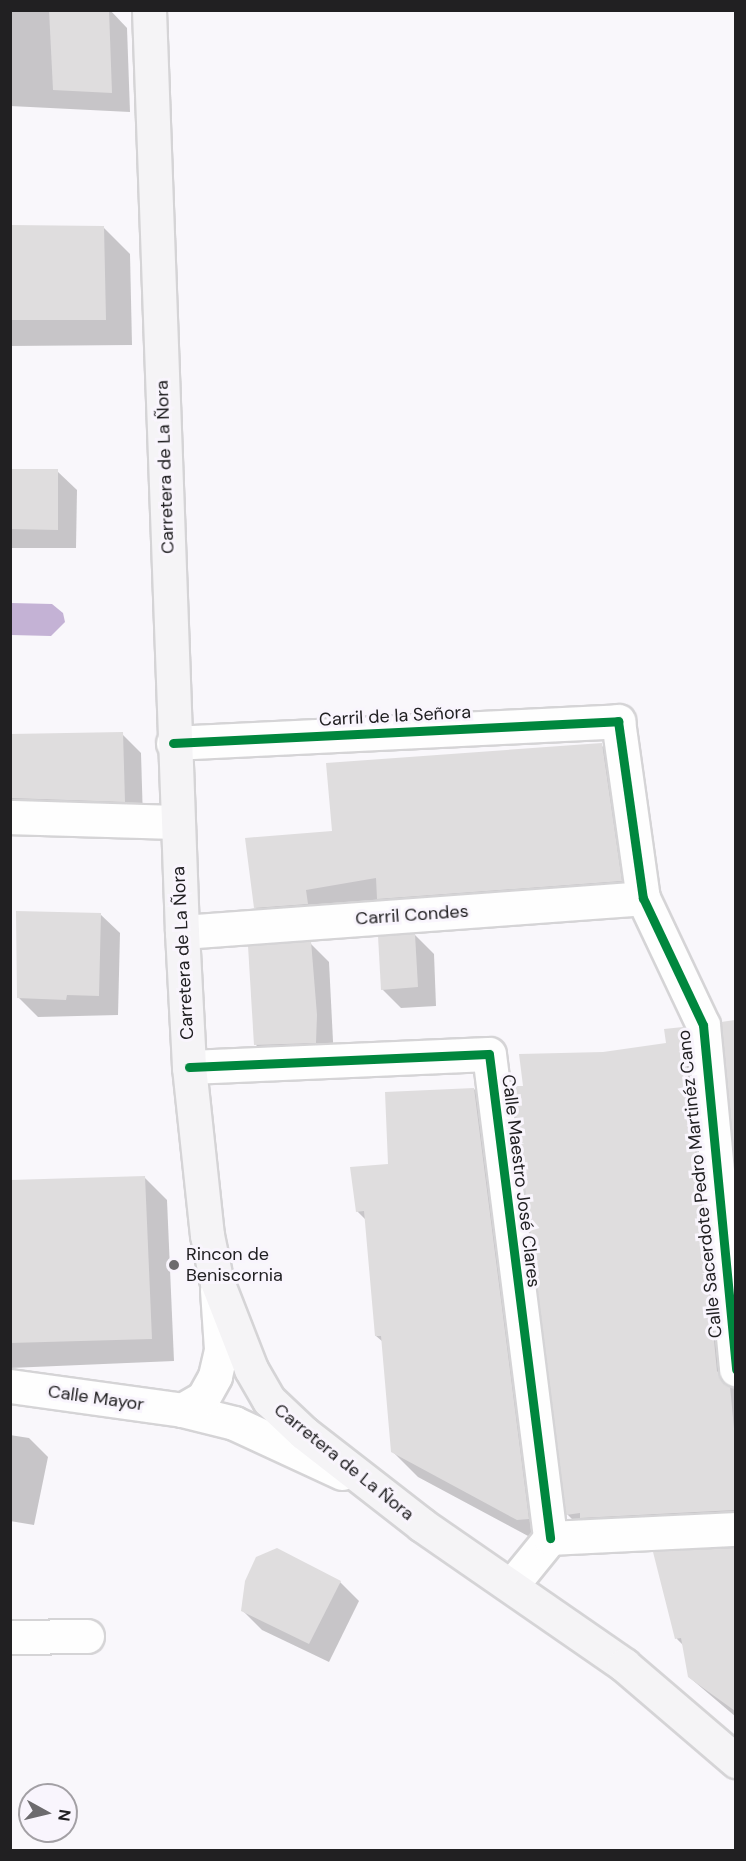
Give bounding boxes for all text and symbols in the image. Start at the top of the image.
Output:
street label: Carretera de La Ñora [151,380,179,554]
street label: Carril de la Señora [318,701,472,731]
street label: Carretera de La Ñora [168,866,198,1040]
street label: Carril Condes [355,900,469,930]
street label: Calle Sacerdote Pedro Martinéz Cano [673,1029,727,1339]
street label: Calle Maestro José Clares [497,1073,545,1289]
place label: Rincon de Beniscornia [186,1244,283,1286]
marker: Rincon de Beniscornia [167,1258,181,1272]
street label: Calle Mayor [47,1381,145,1415]
street label: Carretera de La Ñora [270,1399,418,1525]
north arrow [18,1783,78,1843]
text: N [53,1808,76,1823]

